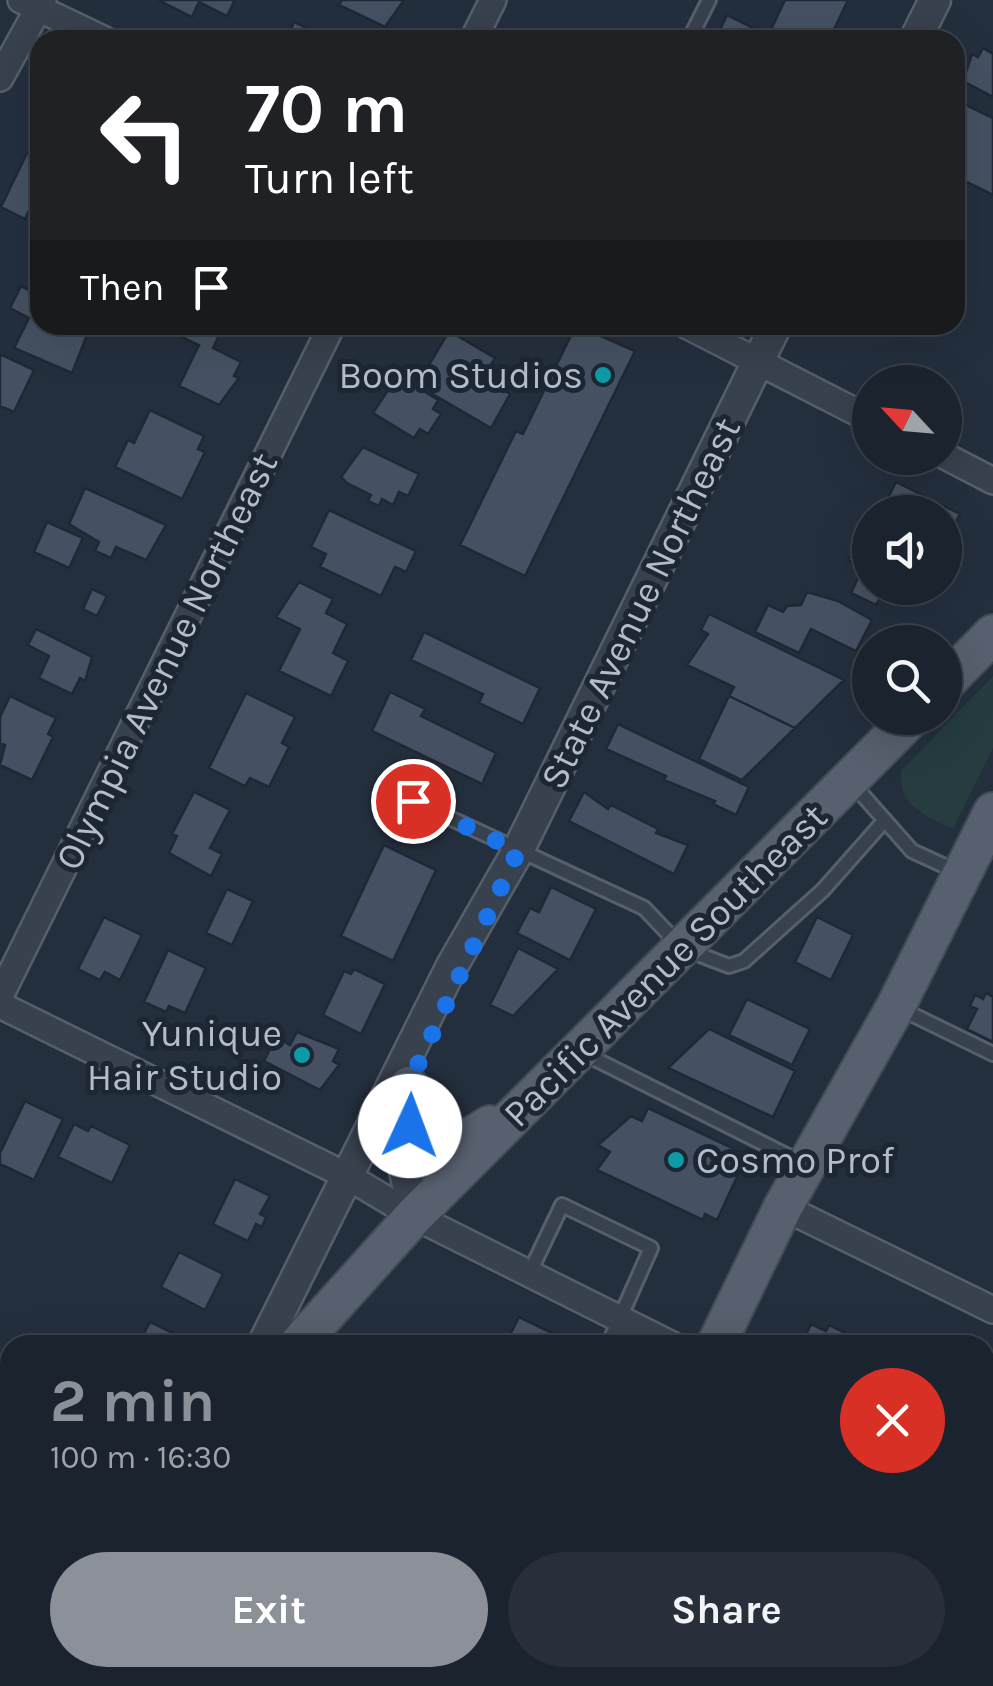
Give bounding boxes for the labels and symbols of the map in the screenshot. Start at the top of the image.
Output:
place label: Boom Studios [338,353,583,398]
marker: Boom Studios [592,364,614,386]
north arrow [852,365,962,475]
street label: State Avenue Northeast [531,410,750,796]
street label: Olympia Avenue Northeast [46,445,287,877]
pin [371,759,456,844]
street label: Pacific Avenue Southeast [494,794,836,1136]
place label: Yunique Hair Studio [87,1011,282,1100]
marker: Yunique Hair Studio [291,1044,313,1066]
position arrow [358,1074,462,1178]
place label: Cosmo Prof [696,1138,895,1183]
marker: Cosmo Prof [665,1149,687,1171]

